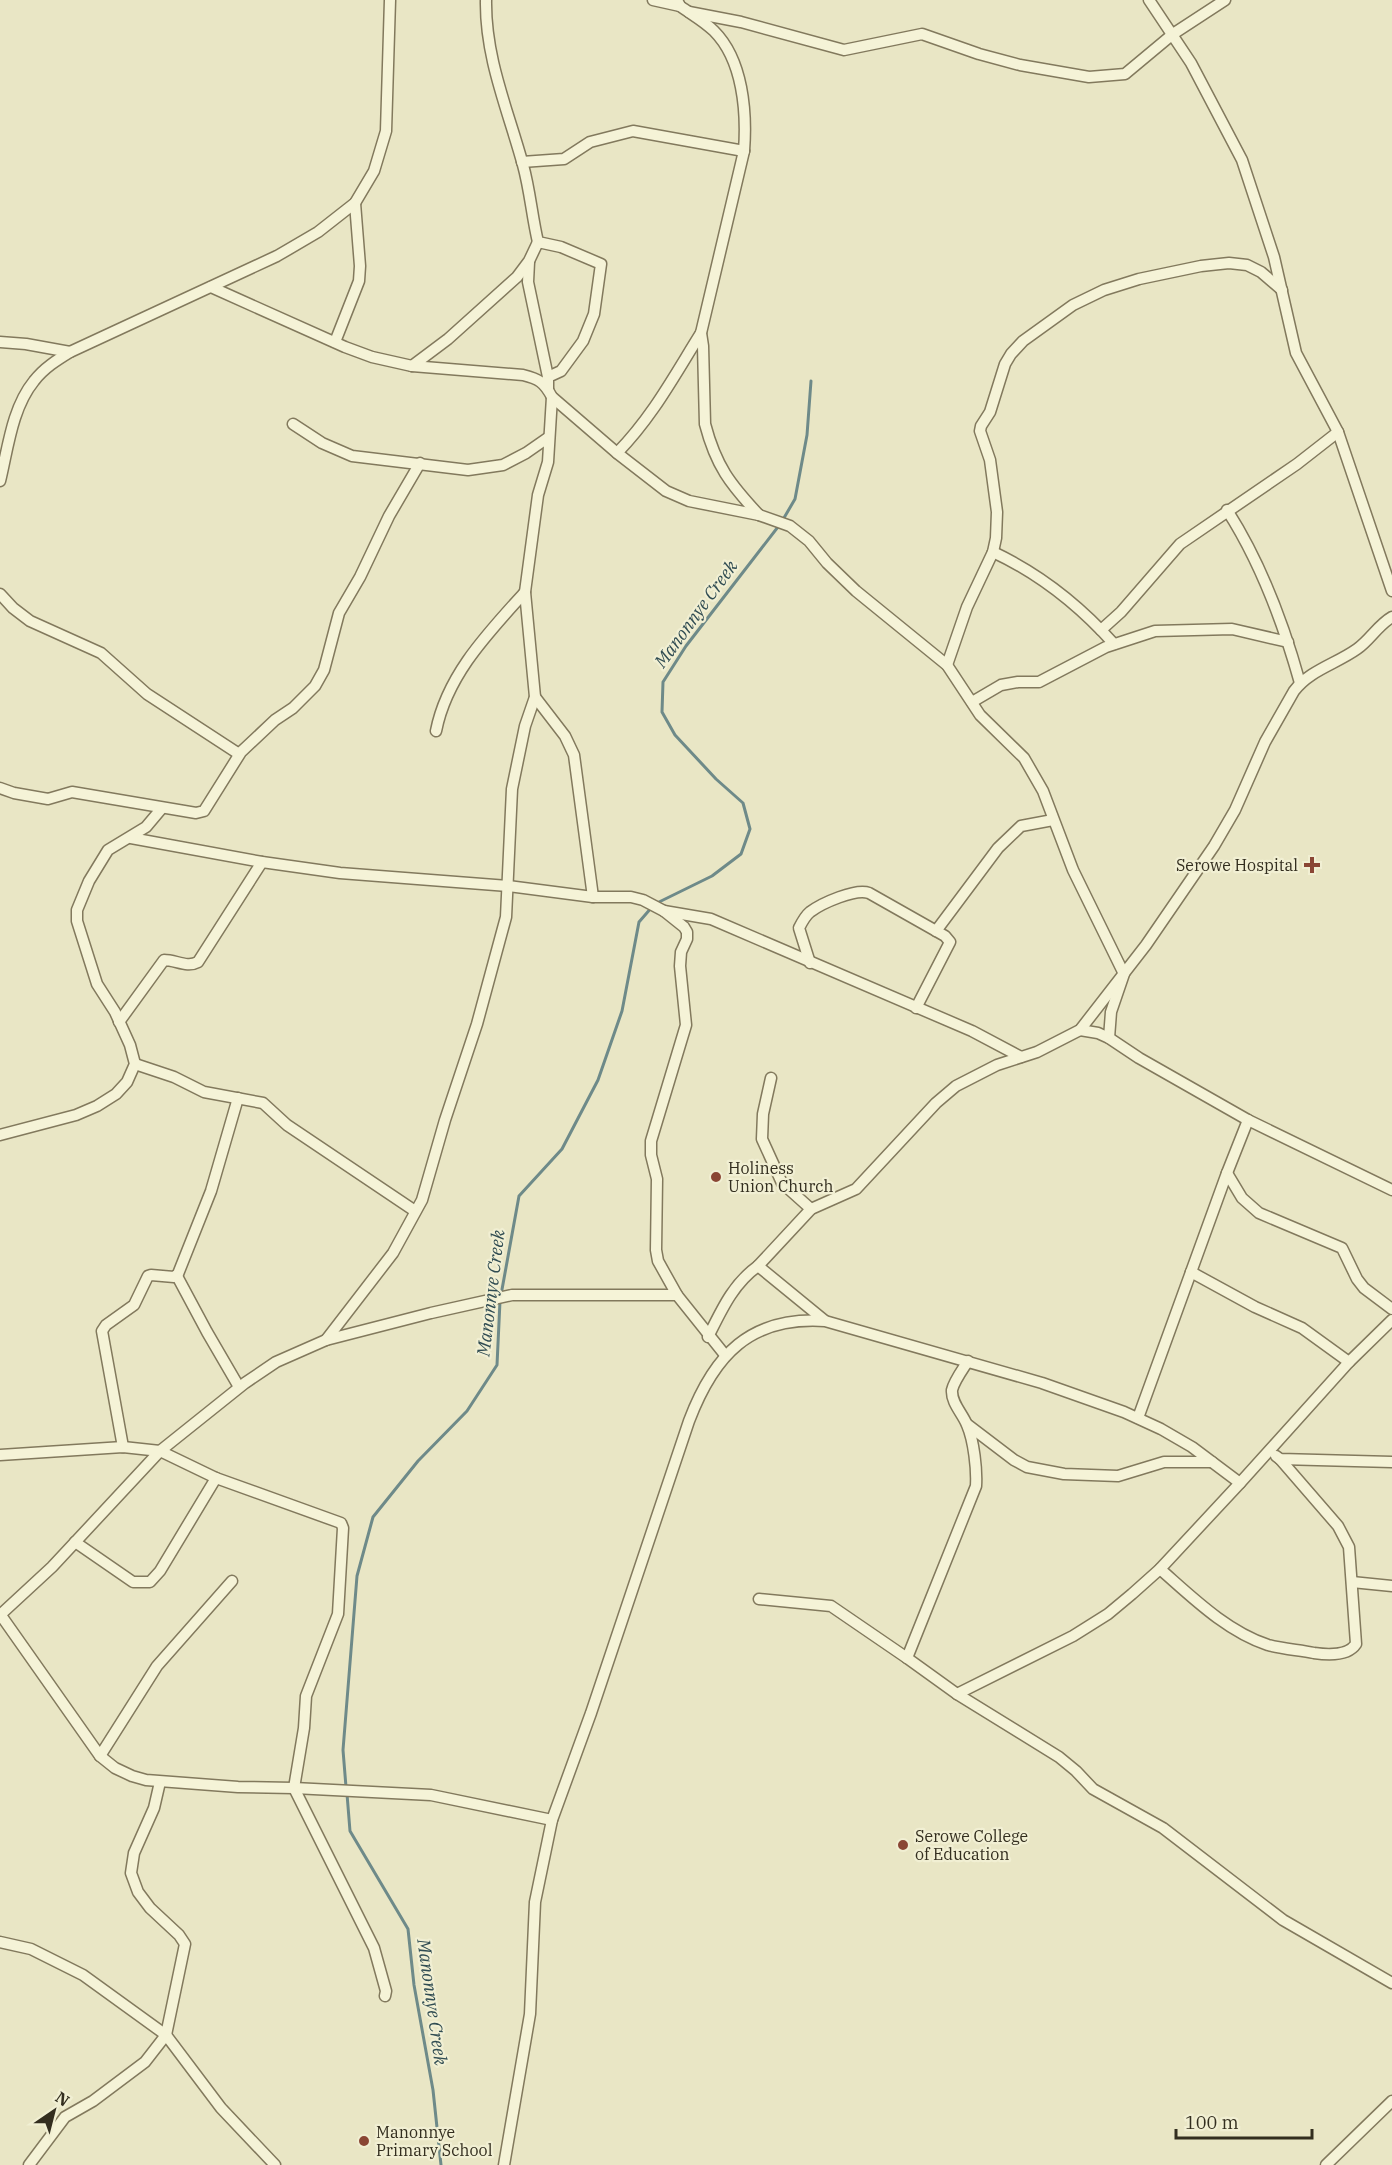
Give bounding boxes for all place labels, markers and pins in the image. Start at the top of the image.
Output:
place label: Serowe Hospital [1176,855,1298,875]
marker: Serowe Hospital [1303,856,1321,874]
place label: Holiness Union Church [728,1158,834,1196]
marker: Holiness Union Church [709,1170,723,1184]
place label: Serowe College of Education [915,1826,1028,1864]
marker: Serowe College of Education [896,1838,910,1852]
place label: Manonnye Primary School [376,2122,493,2160]
marker: Manonnye Primary School [357,2134,371,2148]

